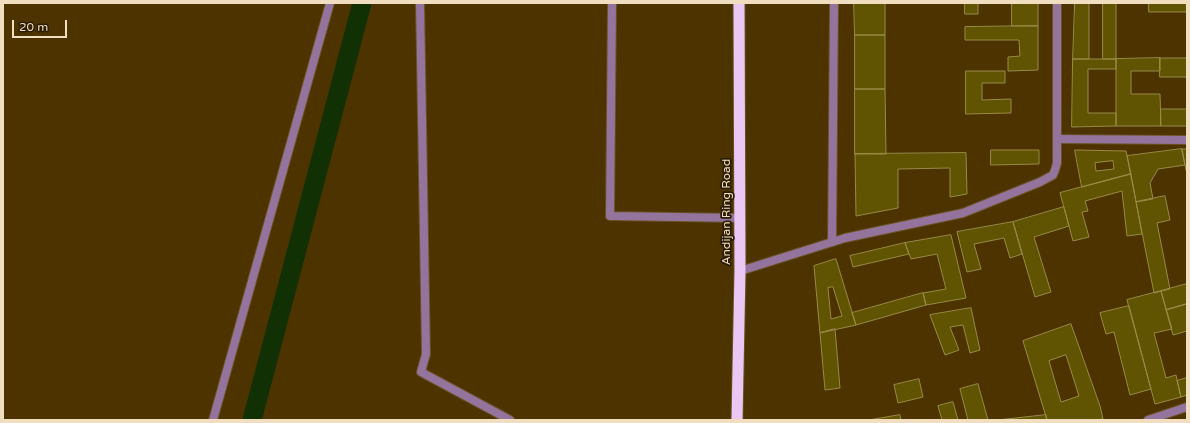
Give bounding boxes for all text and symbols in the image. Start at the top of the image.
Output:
scale bar [14,12,69,38]
text: 20 m [19,20,48,34]
street label: Andijan Ring Road [720,159,734,265]

